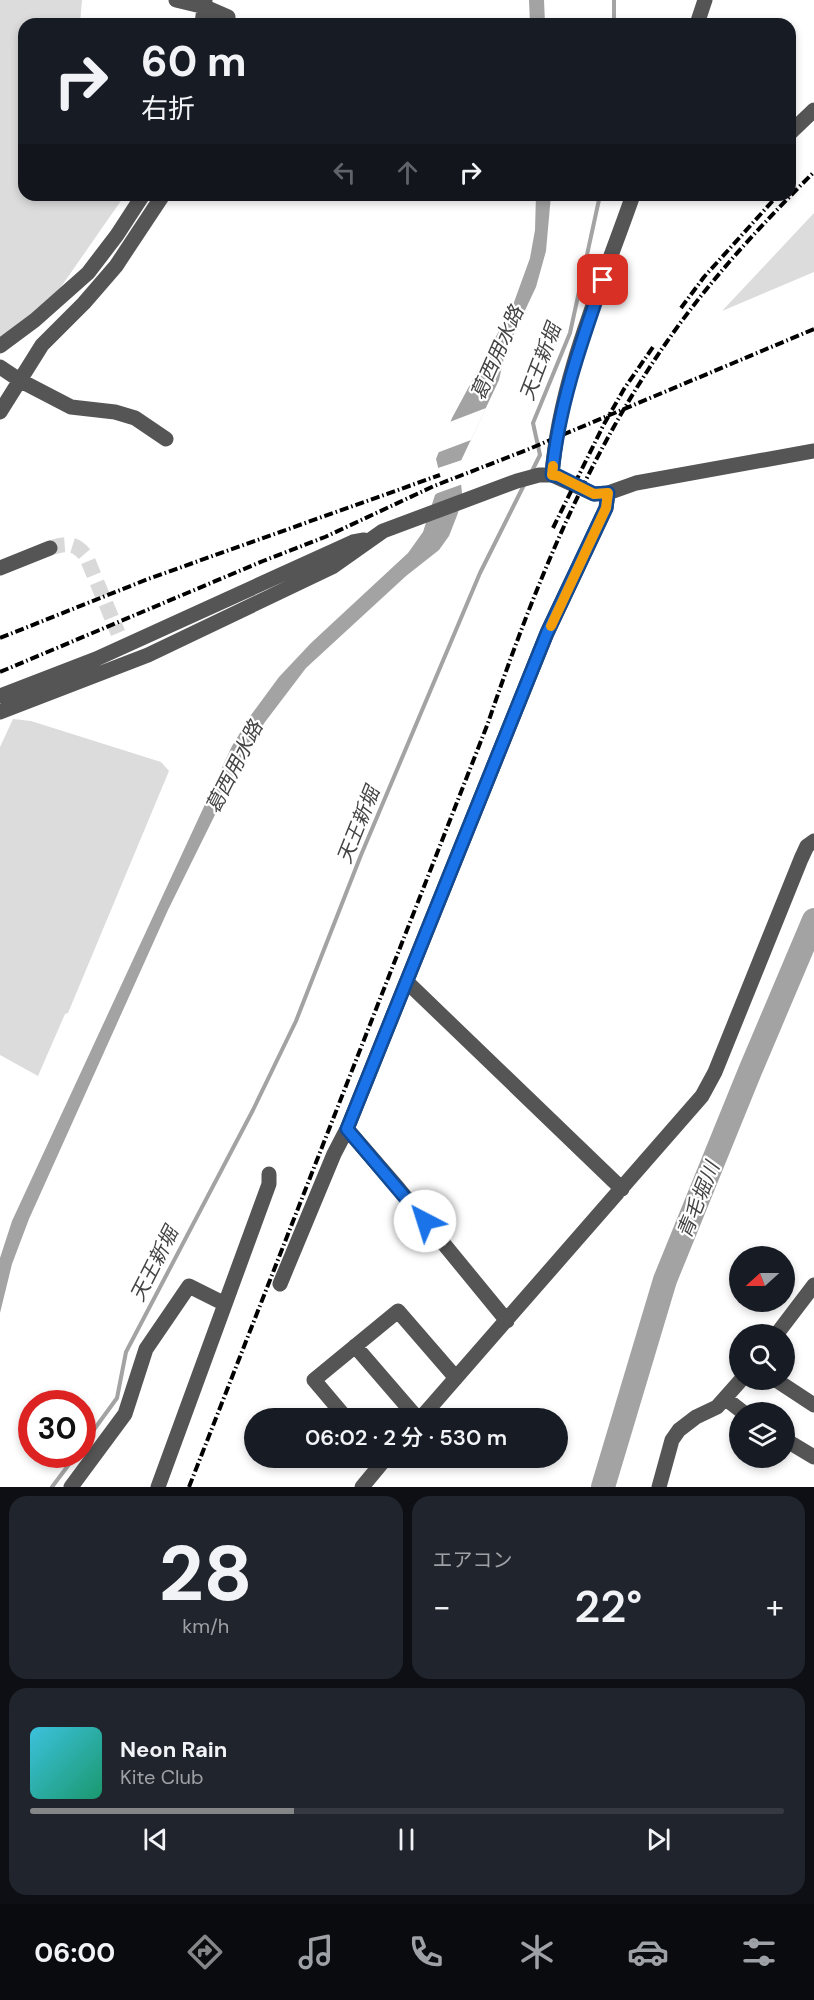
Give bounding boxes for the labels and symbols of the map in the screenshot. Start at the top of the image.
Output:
pin [577,254,628,305]
water label: 葛西用水路 [465,300,530,404]
water label: 天王新堀 [514,317,568,404]
water label: 葛西用水路 [200,715,269,817]
water label: 天王新堀 [331,780,386,867]
water label: 青毛堀川 [671,1156,726,1242]
position arrow [393,1189,457,1253]
water label: 天王新堀 [124,1220,185,1306]
north arrow [729,1246,795,1312]
speed limit sign: 30 [18,1390,96,1468]

